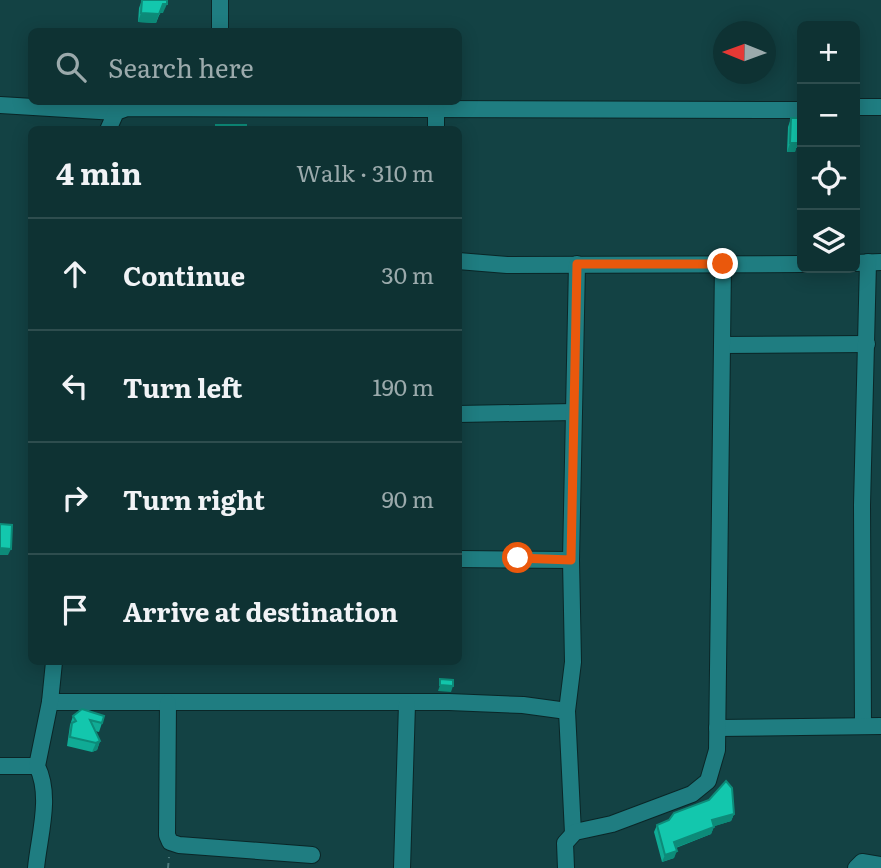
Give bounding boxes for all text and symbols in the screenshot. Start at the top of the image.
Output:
north arrow [713,21,776,84]
map controls [797,21,860,273]
button: + [797,21,860,84]
search box [28,28,462,105]
text: Search here [108,47,254,86]
icon: search [52,48,90,86]
button: − [797,84,860,147]
button: locate [797,147,860,210]
text: 4 min [56,150,142,194]
text: Walk · 310 m [296,155,434,189]
button: layers [797,210,860,273]
route end [707,248,738,279]
icon: ahead [56,255,94,293]
text: Continue [123,255,245,294]
text: 30 m [381,257,434,291]
icon: left [56,367,94,405]
text: Turn left [123,367,242,406]
text: 190 m [372,369,434,403]
icon: right [56,479,94,517]
text: Turn right [123,479,265,518]
text: 90 m [382,481,434,515]
route start [502,542,533,573]
icon: arrive [56,591,94,629]
text: Arrive at destination [123,591,398,630]

